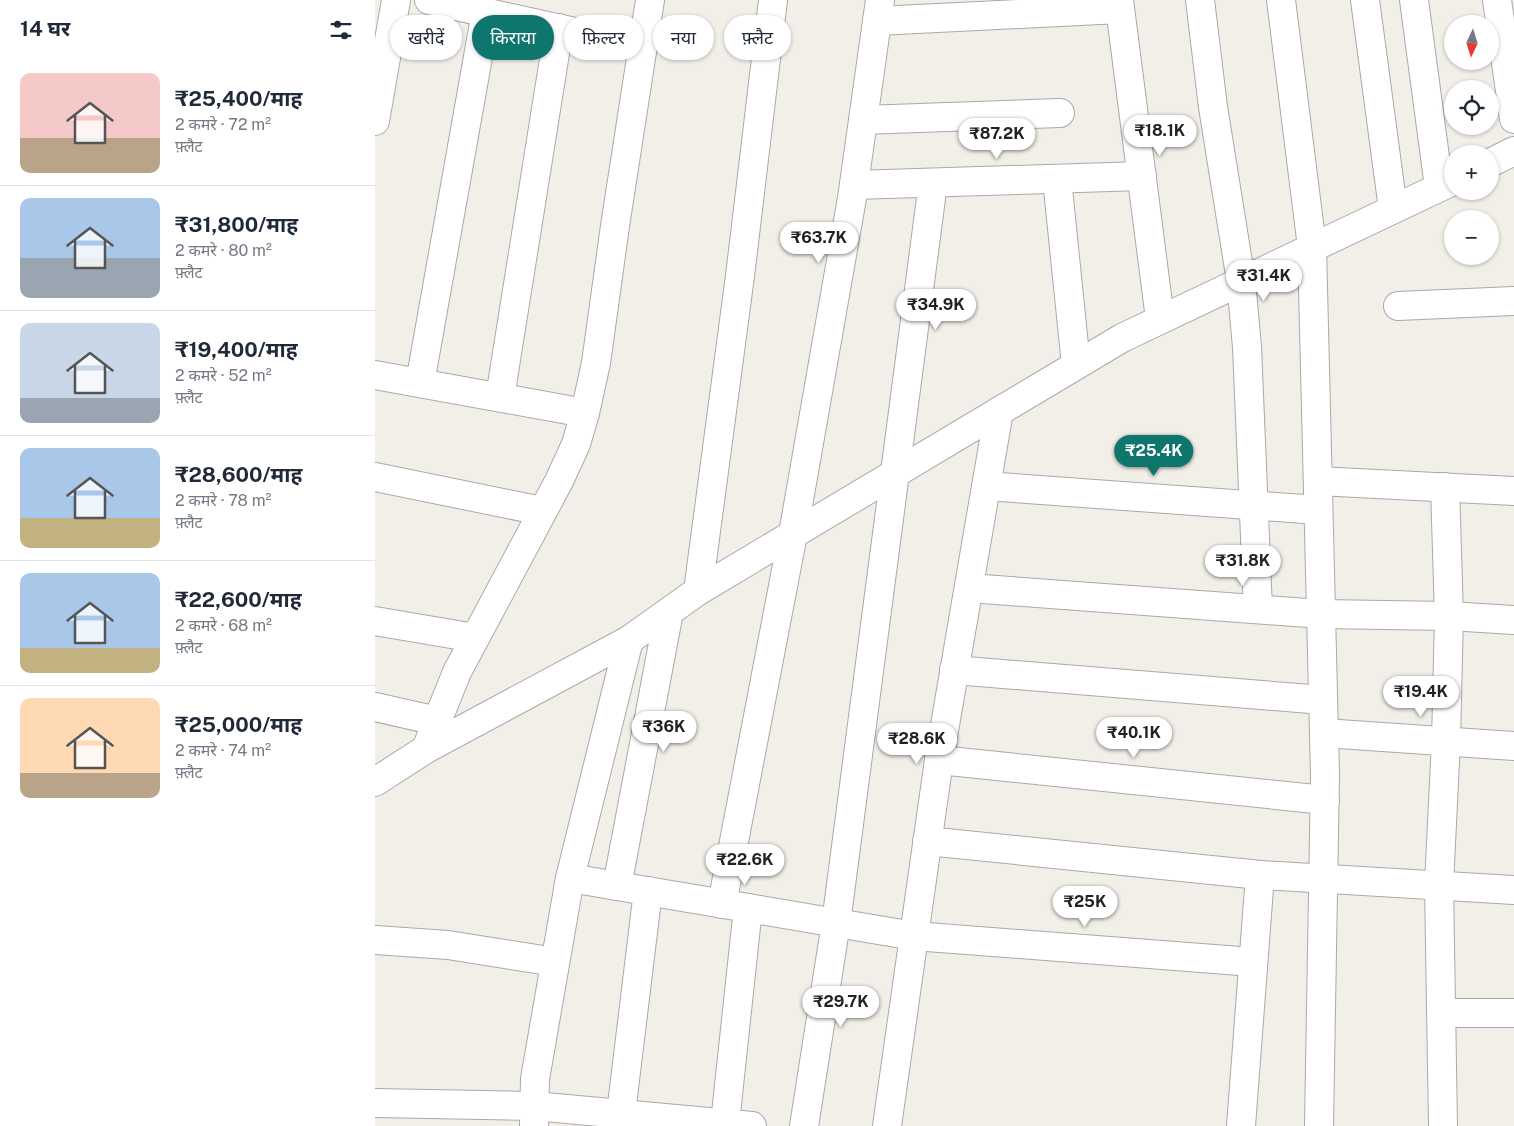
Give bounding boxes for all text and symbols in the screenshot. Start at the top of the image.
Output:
chip: खरीदें [390,15,462,60]
chip: किराया [472,15,554,60]
chip: फ़िल्टर [564,15,643,60]
chip: नया [653,15,714,60]
chip: फ़्लैट [724,15,791,60]
north arrow [1444,15,1499,70]
map controls [1444,15,1499,265]
text: 14 घर [20,16,70,41]
icon: filters [327,16,355,44]
button: locate [1444,80,1499,135]
text: ₹25,400/माह [175,86,302,111]
icon: home [60,93,120,153]
pin: ₹18.1K [1119,114,1201,157]
text: 2 कमरे · 72 m² [175,115,271,134]
pin: ₹87.2K [956,118,1038,160]
text: ₹18.1K [1135,121,1185,140]
text: ₹87.2K [969,124,1025,143]
text: फ़्लैट [175,137,203,156]
button: + [1444,145,1499,200]
button: − [1444,210,1499,265]
text: ₹31,800/माह [175,212,298,237]
icon: home [60,218,120,278]
pin: ₹63.7K [778,222,860,264]
text: ₹63.7K [791,228,847,247]
text: 2 कमरे · 80 m² [175,241,272,260]
pin: ₹31.4K [1223,260,1305,302]
text: फ़्लैट [175,263,203,282]
text: ₹31.4K [1237,266,1291,285]
pin: ₹34.9K [895,288,977,331]
text: ₹34.9K [907,295,965,314]
text: ₹19,400/माह [175,337,298,362]
icon: home [60,343,120,403]
text: 2 कमरे · 52 m² [175,366,272,385]
text: फ़्लैट [175,388,203,407]
pin: ₹25.4K [1113,434,1195,477]
text: ₹25.4K [1125,441,1183,460]
text: ₹28,600/माह [175,462,302,487]
icon: home [60,468,120,528]
text: 2 कमरे · 78 m² [175,491,271,510]
text: फ़्लैट [175,513,203,532]
pin: ₹31.8K [1202,544,1284,587]
text: ₹31.8K [1216,551,1270,570]
text: ₹22,600/माह [175,587,302,612]
icon: home [60,593,120,653]
text: 2 कमरे · 68 m² [175,616,272,635]
text: फ़्लैट [175,638,203,657]
pin: ₹19.4K [1380,676,1462,718]
text: ₹19.4K [1394,682,1448,701]
pin: ₹36K [634,710,694,753]
text: ₹25,000/माह [175,712,302,737]
pin: ₹40.1K [1093,716,1175,759]
text: ₹36K [643,717,685,736]
icon: home [60,718,120,778]
pin: ₹28.6K [876,722,958,765]
text: ₹40.1K [1107,723,1161,742]
text: ₹28.6K [888,729,946,748]
text: 2 कमरे · 74 m² [175,741,271,760]
text: फ़्लैट [175,763,203,782]
pin: ₹22.6K [704,844,786,886]
text: ₹22.6K [717,850,773,869]
pin: ₹25K [1055,886,1115,928]
text: ₹25K [1064,892,1106,911]
pin: ₹29.7K [800,986,882,1028]
text: ₹29.7K [813,992,869,1011]

